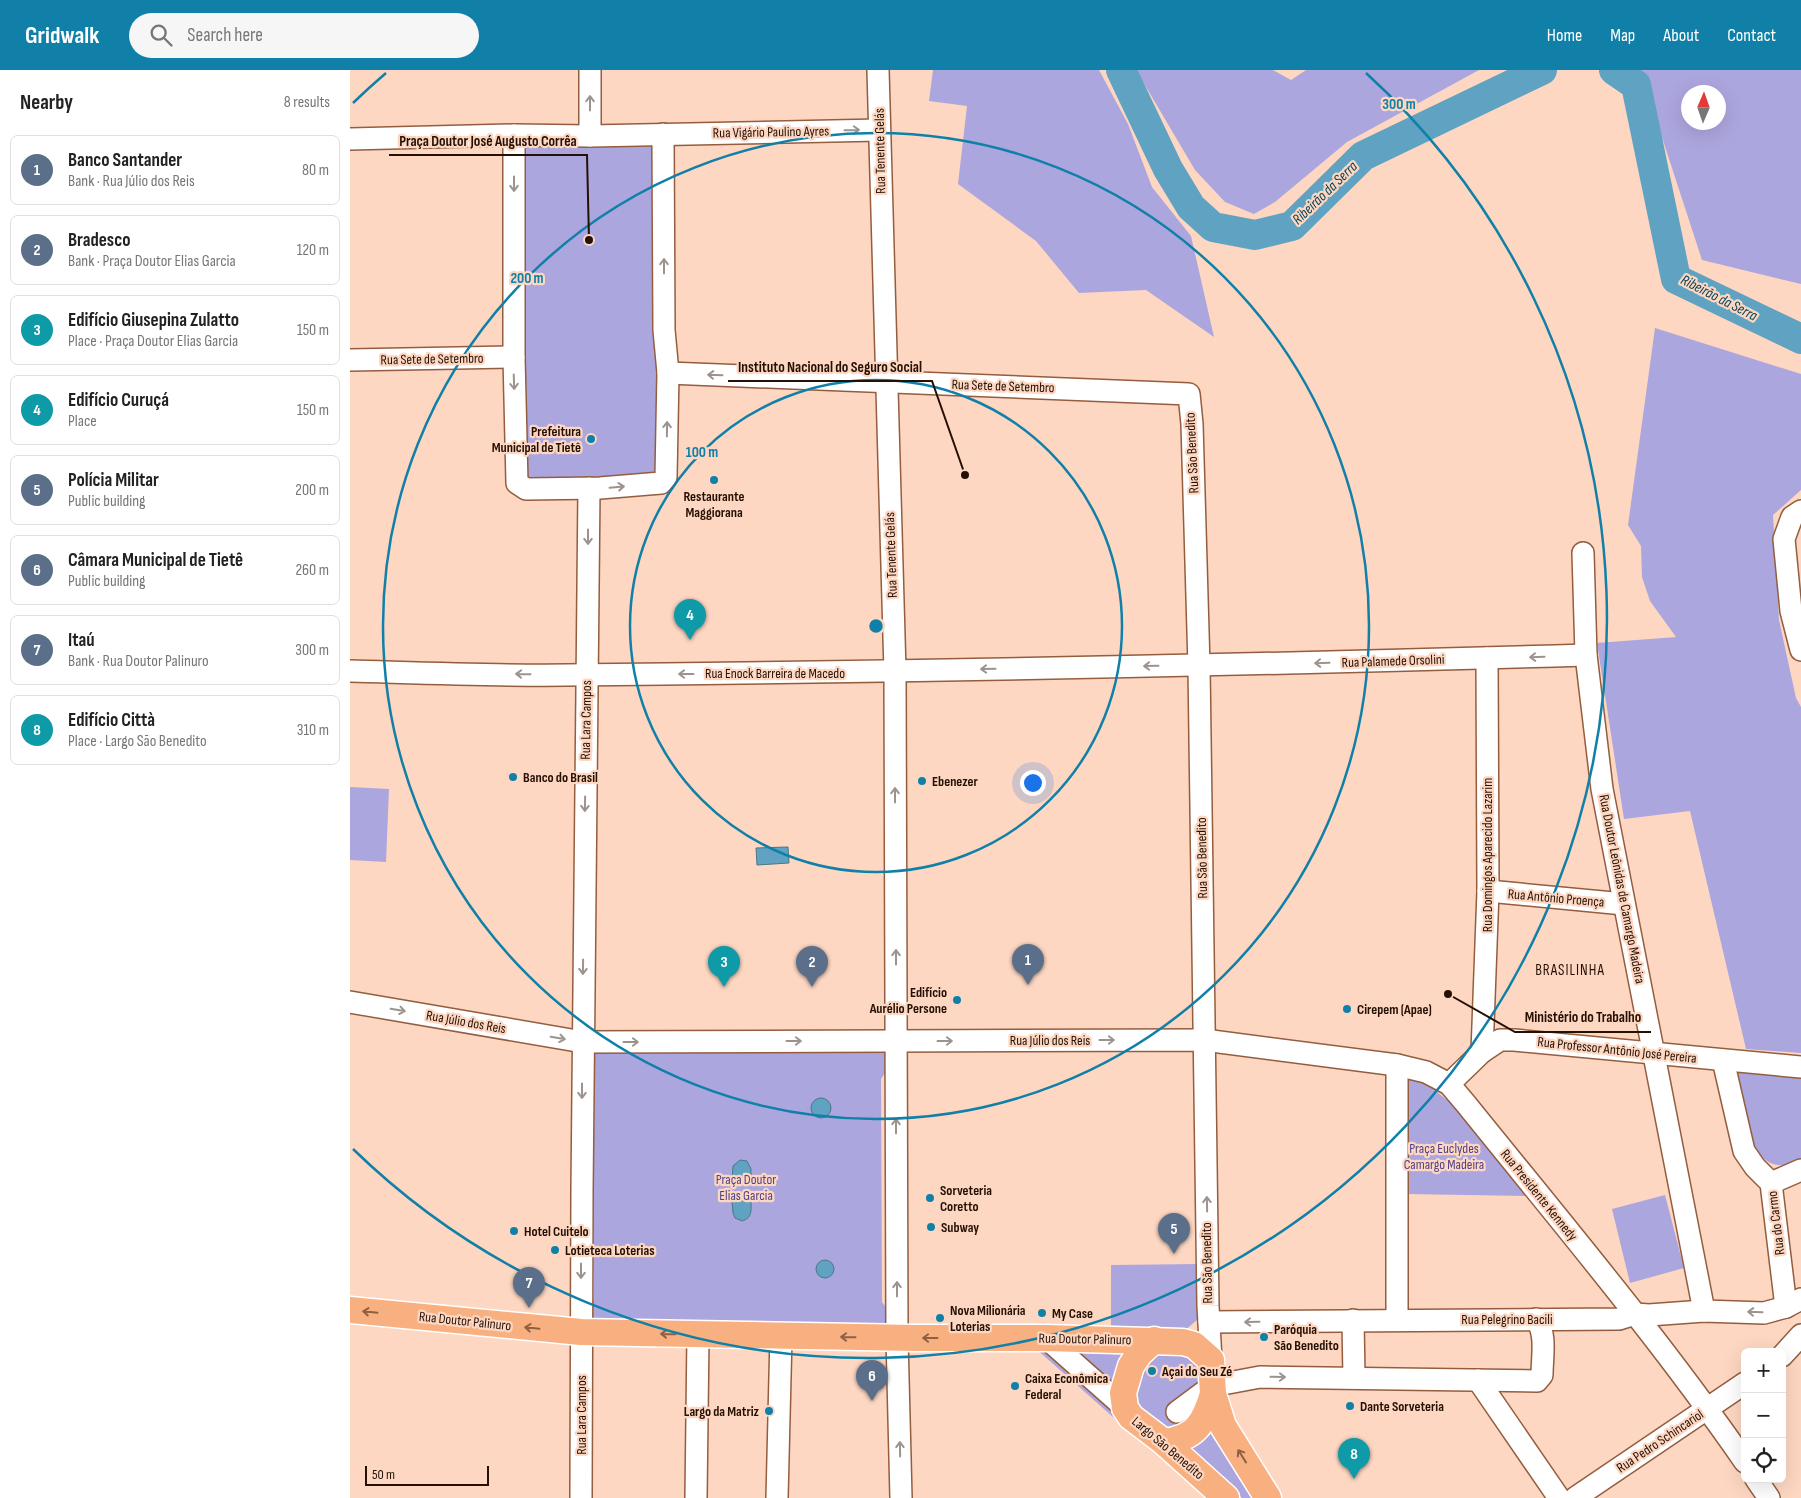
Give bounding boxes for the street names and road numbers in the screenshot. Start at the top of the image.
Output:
street label: Rua Tenente Gelás [871,108,889,194]
street label: Rua Vigário Paulino Ayres [713,122,829,142]
street label: Rua Sete de Setembro [380,350,484,368]
street label: Rua Sete de Setembro [951,376,1055,396]
street label: Rua São Benedito [1181,412,1203,494]
street label: Rua Tenente Gelás [881,512,901,598]
street label: Rua Palamede Orsolini [1341,651,1445,671]
street label: Rua Enock Barreira de Macedo [705,665,845,682]
street label: Rua Lara Campos [577,680,595,760]
street label: Rua Domingos Aparecido Lazarim [1479,778,1496,932]
street label: Rua Doutor Leônidas de Camargo Madeira [1595,793,1649,985]
street label: Rua São Benedito [1193,817,1211,899]
street label: Rua Antônio Proença [1507,885,1605,911]
street label: Rua Júlio dos Reis [425,1007,507,1037]
street label: Rua Júlio dos Reis [1010,1032,1090,1049]
street label: Rua Professor Antônio José Pereira [1537,1033,1697,1067]
street label: Rua Presidente Kennedy [1497,1146,1582,1245]
street label: Rua do Carmo [1764,1190,1788,1256]
street label: Rua São Benedito [1198,1222,1216,1304]
street label: Rua Doutor Palinuro [418,1308,512,1334]
street label: Rua Pelegrino Bacili [1461,1311,1553,1328]
street label: Rua Doutor Palinuro [1038,1330,1132,1348]
street label: Rua Lara Campos [573,1375,590,1455]
street label: Rua Pedro Schincariol [1613,1406,1707,1476]
street label: Largo São Benedito [1128,1413,1208,1483]

